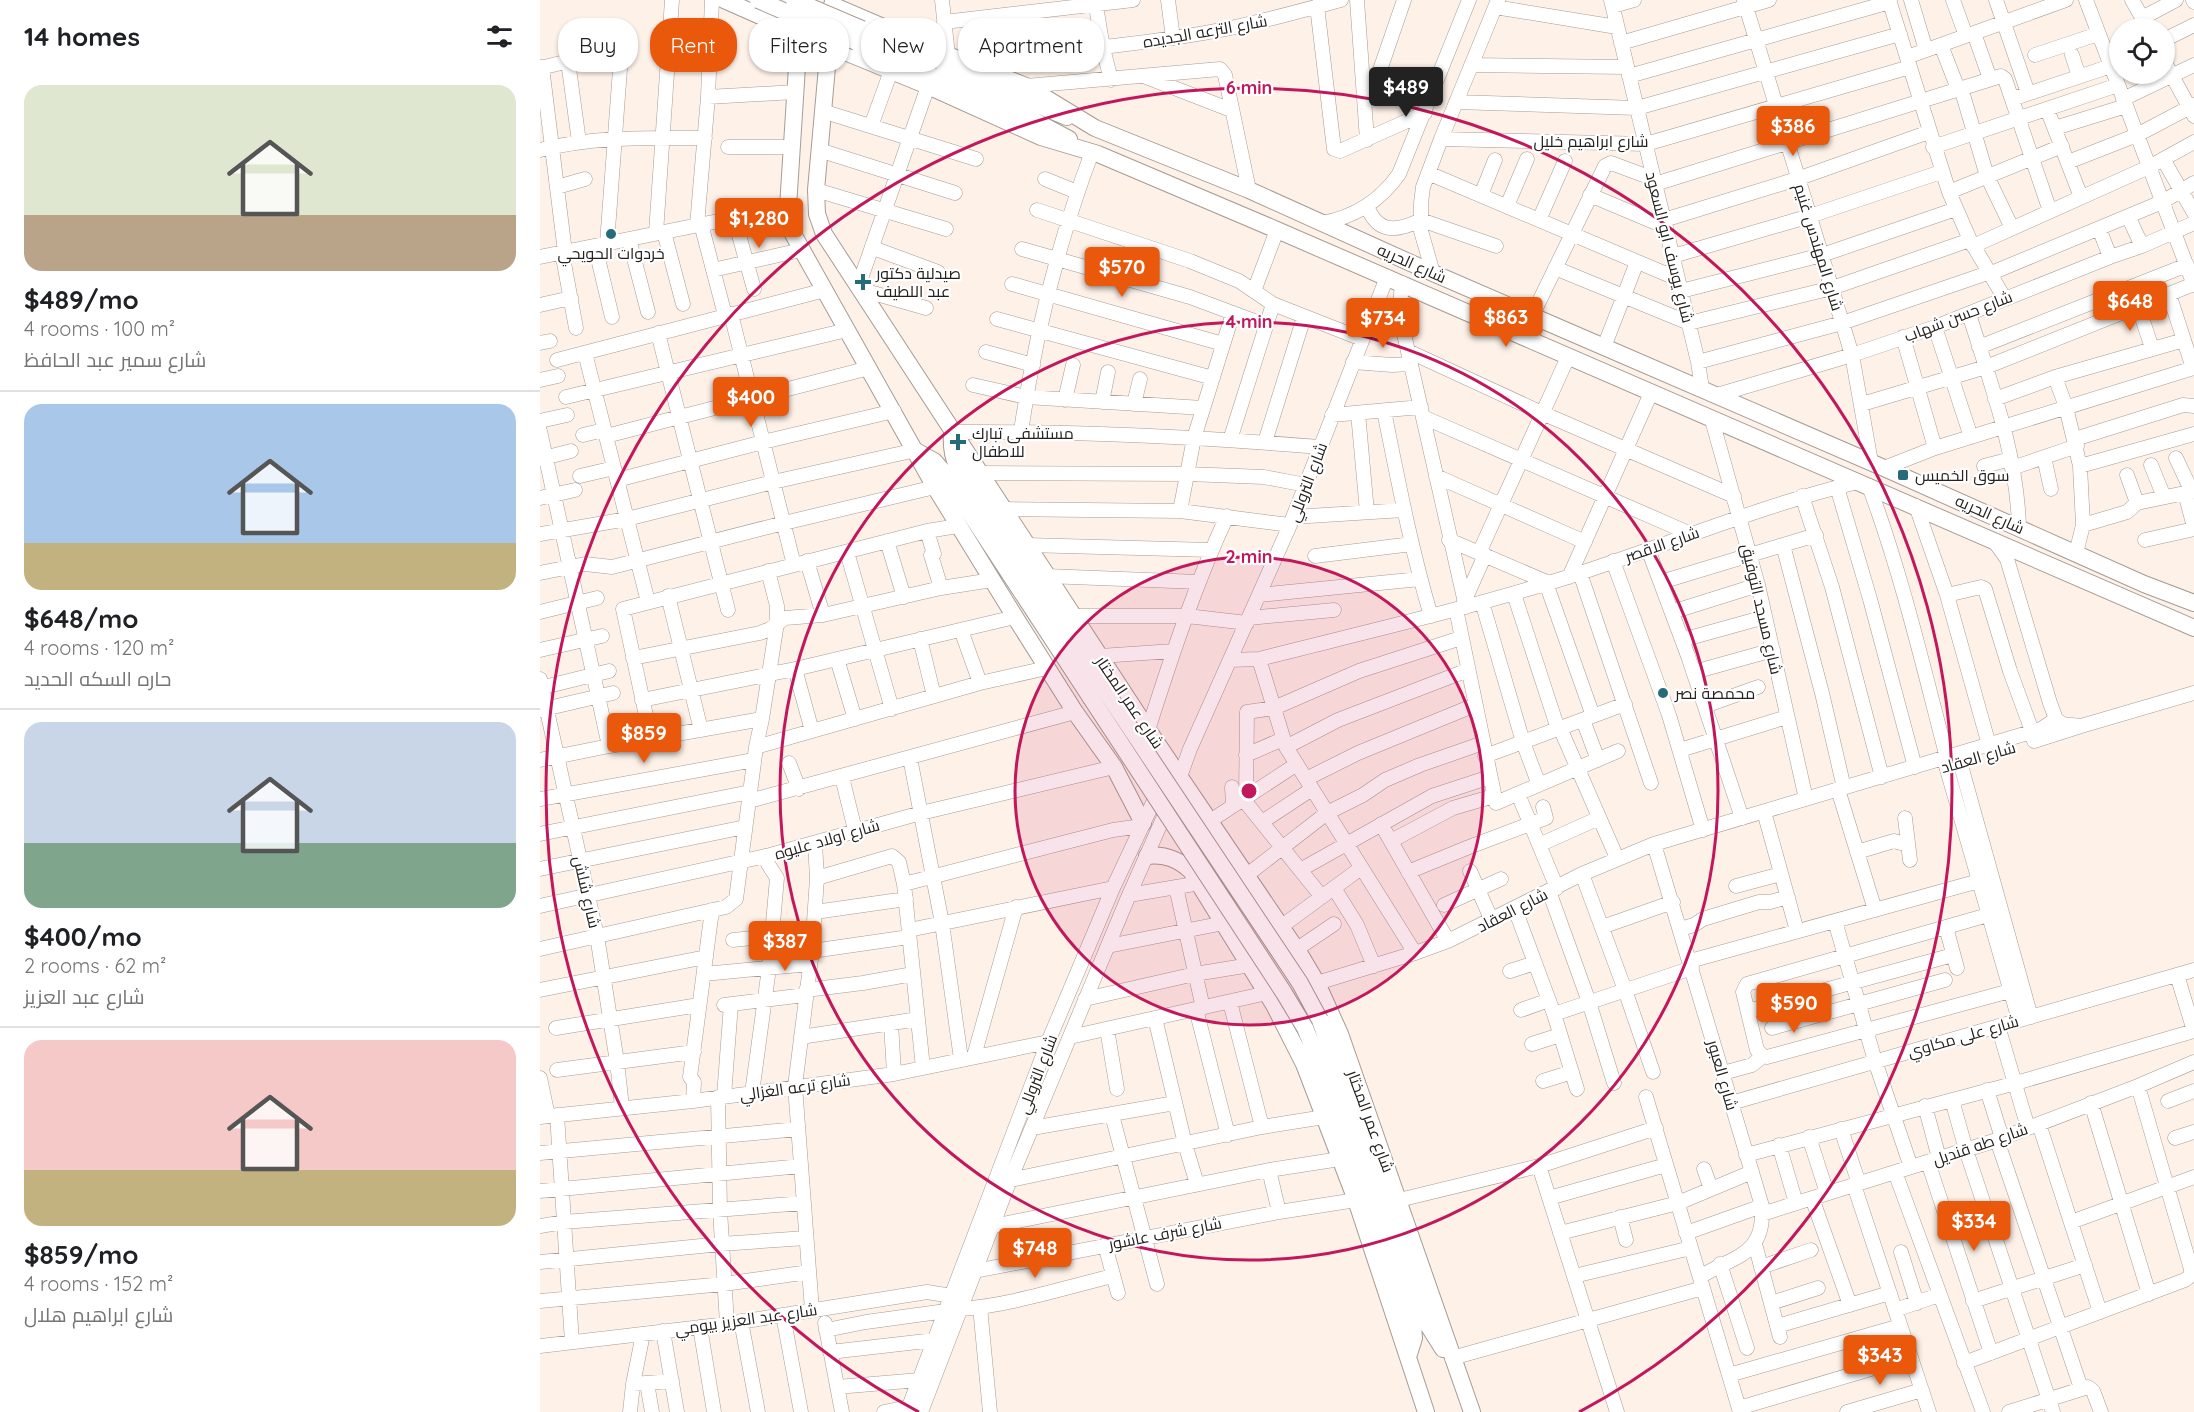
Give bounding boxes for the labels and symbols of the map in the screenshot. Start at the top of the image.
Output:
street label: شارع الترعه الجديده [1141,10,1269,54]
pin: $489 [1370,67,1442,118]
text: 6 min [1226,76,1272,99]
pin: $386 [1757,106,1829,157]
street label: شارع ابراهيم خليل [1533,131,1649,153]
street label: شارع يوسف ابو السعود [1640,169,1698,325]
street label: شارع المهندس غنيم [1788,181,1848,314]
pin: $1,280 [710,198,808,249]
marker: خردوات الحويحي [604,227,618,241]
street label: شارع الحريه [1374,239,1450,289]
place label: خردوات الحويحي [557,243,665,267]
pin: $570 [1086,247,1158,298]
place label: صيدلية دكتور عبد اللطيف [875,263,961,301]
marker: صيدلية دكتور عبد اللطيف [854,273,872,291]
pin: $648 [2094,281,2166,332]
street label: شارع حسن شهاب [1901,286,2016,348]
pin: $863 [1470,297,1542,348]
pin: $734 [1347,298,1419,349]
text: 4 min [1225,310,1273,333]
pin: $400 [715,377,787,428]
place label: مستشفى تبارك للاطفال [972,423,1074,462]
marker: مستشفى تبارك للاطفال [949,433,967,451]
street label: شارع التروللي [1283,439,1335,526]
place label: سوق الخميس [1915,465,2009,486]
marker: سوق الخميس [1896,468,1910,482]
street label: شارع الحريه [1952,490,2028,540]
street label: شارع الاقصر [1621,522,1703,568]
street label: شارع مسجد التوفيق [1735,542,1787,677]
text: 2 min [1226,545,1272,568]
street label: شارع عمر المختار [1089,651,1168,753]
place label: محمصة نصر [1674,683,1755,703]
marker: محمصة نصر [1656,686,1670,700]
pin: $859 [608,713,680,764]
street label: شارع العقاد [1938,737,2018,779]
centre of rings [1239,781,1259,801]
street label: شارع اولاد عليوه [772,814,882,865]
street label: شارع شلش [567,854,605,930]
street label: شارع العقاد [1473,884,1552,938]
pin: $387 [749,921,821,972]
pin: $590 [1758,983,1830,1034]
street label: شارع على مكاوي [1905,1011,2022,1065]
street label: شارع التروللي [1013,1031,1065,1118]
street label: شارع العبور [1701,1036,1743,1113]
street label: شارع عمر المختار [1341,1066,1399,1176]
street label: شارع ترعه الغزالي [738,1069,852,1109]
street label: شارع طه قنديل [1930,1118,2031,1172]
pin: $334 [1938,1201,2010,1252]
street label: شارع شرف عاشور [1106,1212,1224,1256]
pin: $748 [999,1228,1071,1279]
street label: شارع عبد العزيز بيومي [674,1299,819,1343]
pin: $343 [1844,1335,1916,1386]

